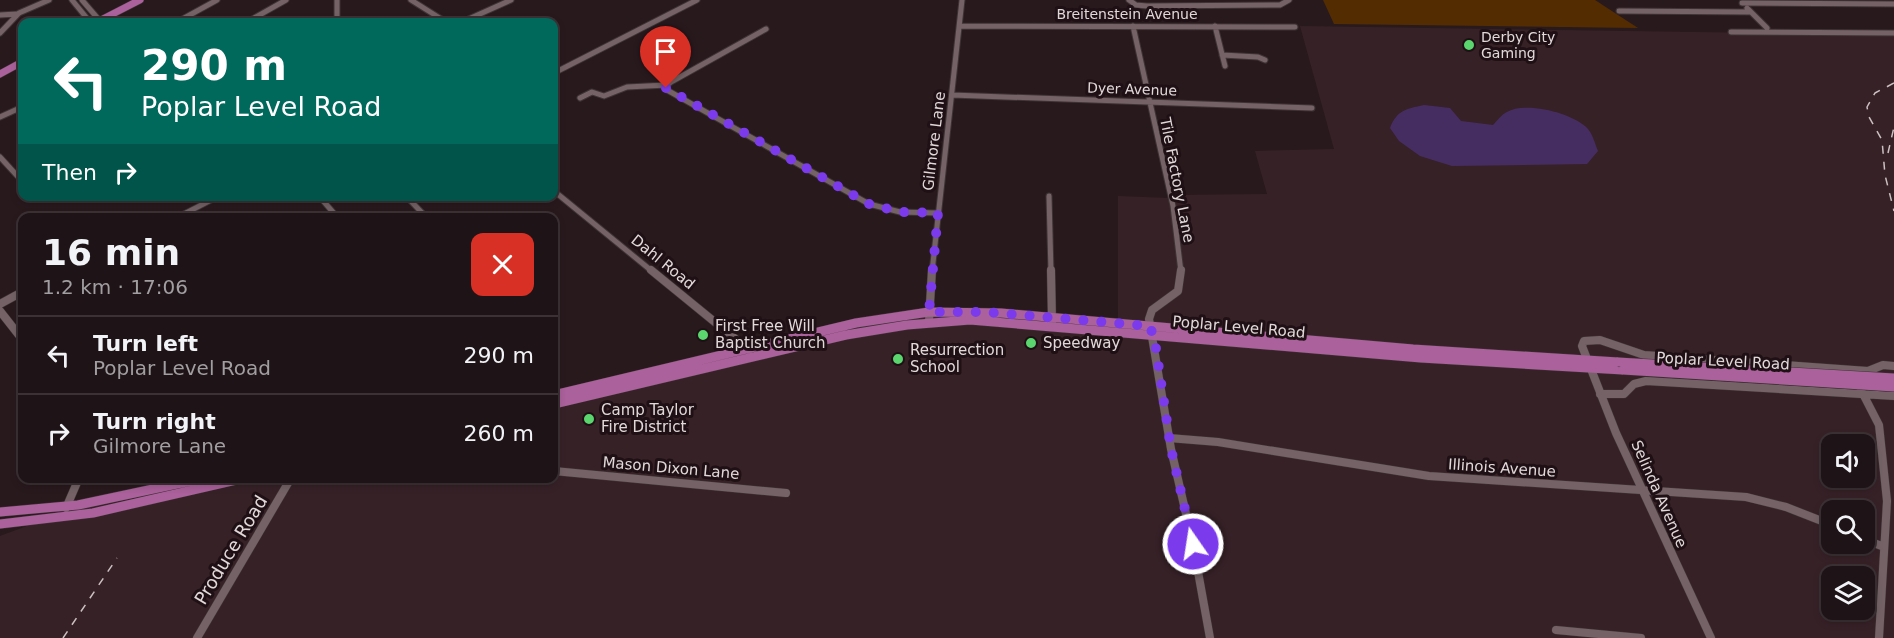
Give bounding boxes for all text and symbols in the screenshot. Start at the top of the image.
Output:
street label: Breitenstein Avenue [1056,6,1198,22]
pin [640,26,691,88]
place label: Derby City Gaming [1481,29,1555,61]
icon: arrive [649,35,682,68]
marker: Derby City Gaming [1462,38,1476,52]
text: 290 m [141,41,287,90]
icon: left [42,42,120,120]
street label: Dyer Avenue [1087,79,1177,99]
street label: Gilmore Lane [919,90,949,192]
text: Poplar Level Road [141,91,381,122]
street label: Tile Factory Lane [1156,115,1198,244]
icon: right [109,156,142,189]
text: Then [42,160,97,185]
street label: Dahl Road [627,231,699,293]
text: 16 min [42,232,180,273]
button: close [471,233,534,296]
text: 1.2 km · 17:06 [42,275,188,299]
street label: Poplar Level Road [1172,312,1306,342]
place label: First Free Will Baptist Church [715,317,826,352]
marker: First Free Will Baptist Church [696,328,710,342]
text: Turn left [93,331,198,356]
place label: Speedway [1043,334,1120,352]
marker: Speedway [1024,336,1038,350]
icon: left [42,339,75,372]
place label: Resurrection School [910,341,1004,376]
text: 290 m [464,343,534,368]
street label: Poplar Level Road [1656,349,1790,373]
marker: Resurrection School [891,352,905,366]
text: Poplar Level Road [93,356,271,380]
place label: Camp Taylor Fire District [601,401,695,436]
text: Turn right [93,409,216,434]
marker: Camp Taylor Fire District [582,412,596,426]
icon: right [42,417,75,450]
text: 260 m [464,421,534,446]
text: Gilmore Lane [93,434,226,458]
map controls [1821,434,1875,620]
button: sound [1821,434,1875,488]
street label: Selinda Avenue [1627,437,1691,551]
street label: Mason Dixon Lane [602,453,740,483]
street label: Illinois Avenue [1447,455,1557,481]
street label: Produce Road [190,492,271,608]
button: search [1821,500,1875,554]
position arrow [1161,512,1225,576]
button: layers [1821,566,1875,620]

